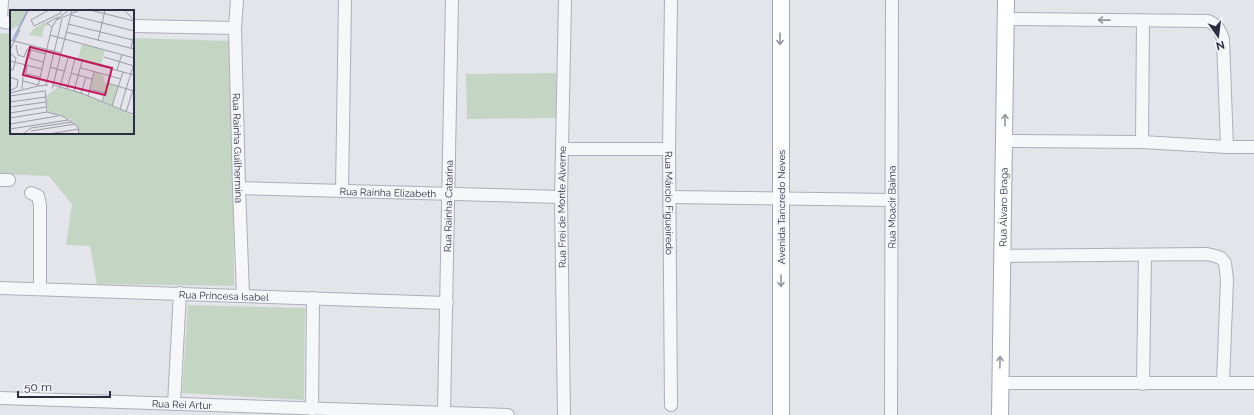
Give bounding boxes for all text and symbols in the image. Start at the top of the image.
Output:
inset map [10,10,134,134]
one-way arrow [1098,16,1111,24]
north arrow [1198,16,1238,56]
one-way arrow [776,32,784,45]
text: N [1215,38,1226,53]
street label: Rua Rainha Guilhermina [231,93,245,203]
one-way arrow [1001,114,1009,127]
street label: Rua Frei de Monte Alverne [556,146,568,268]
street label: Avenida Tancredo Neves [776,150,787,264]
street label: Rua Márcio Figueiredo [663,151,675,255]
street label: Rua Rainha Catarina [442,160,455,252]
street label: Rua Moacir Baima [886,165,898,249]
street label: Rua Álvaro Braga [997,167,1010,247]
street label: Rua Rainha Elizabeth [339,186,437,200]
one-way arrow [777,274,785,287]
street label: Rua Princesa Isabel [179,289,269,303]
one-way arrow [996,356,1004,369]
scale bar [18,373,110,399]
text: 50 m [24,380,52,394]
street label: Rua Rei Artur [152,398,213,411]

